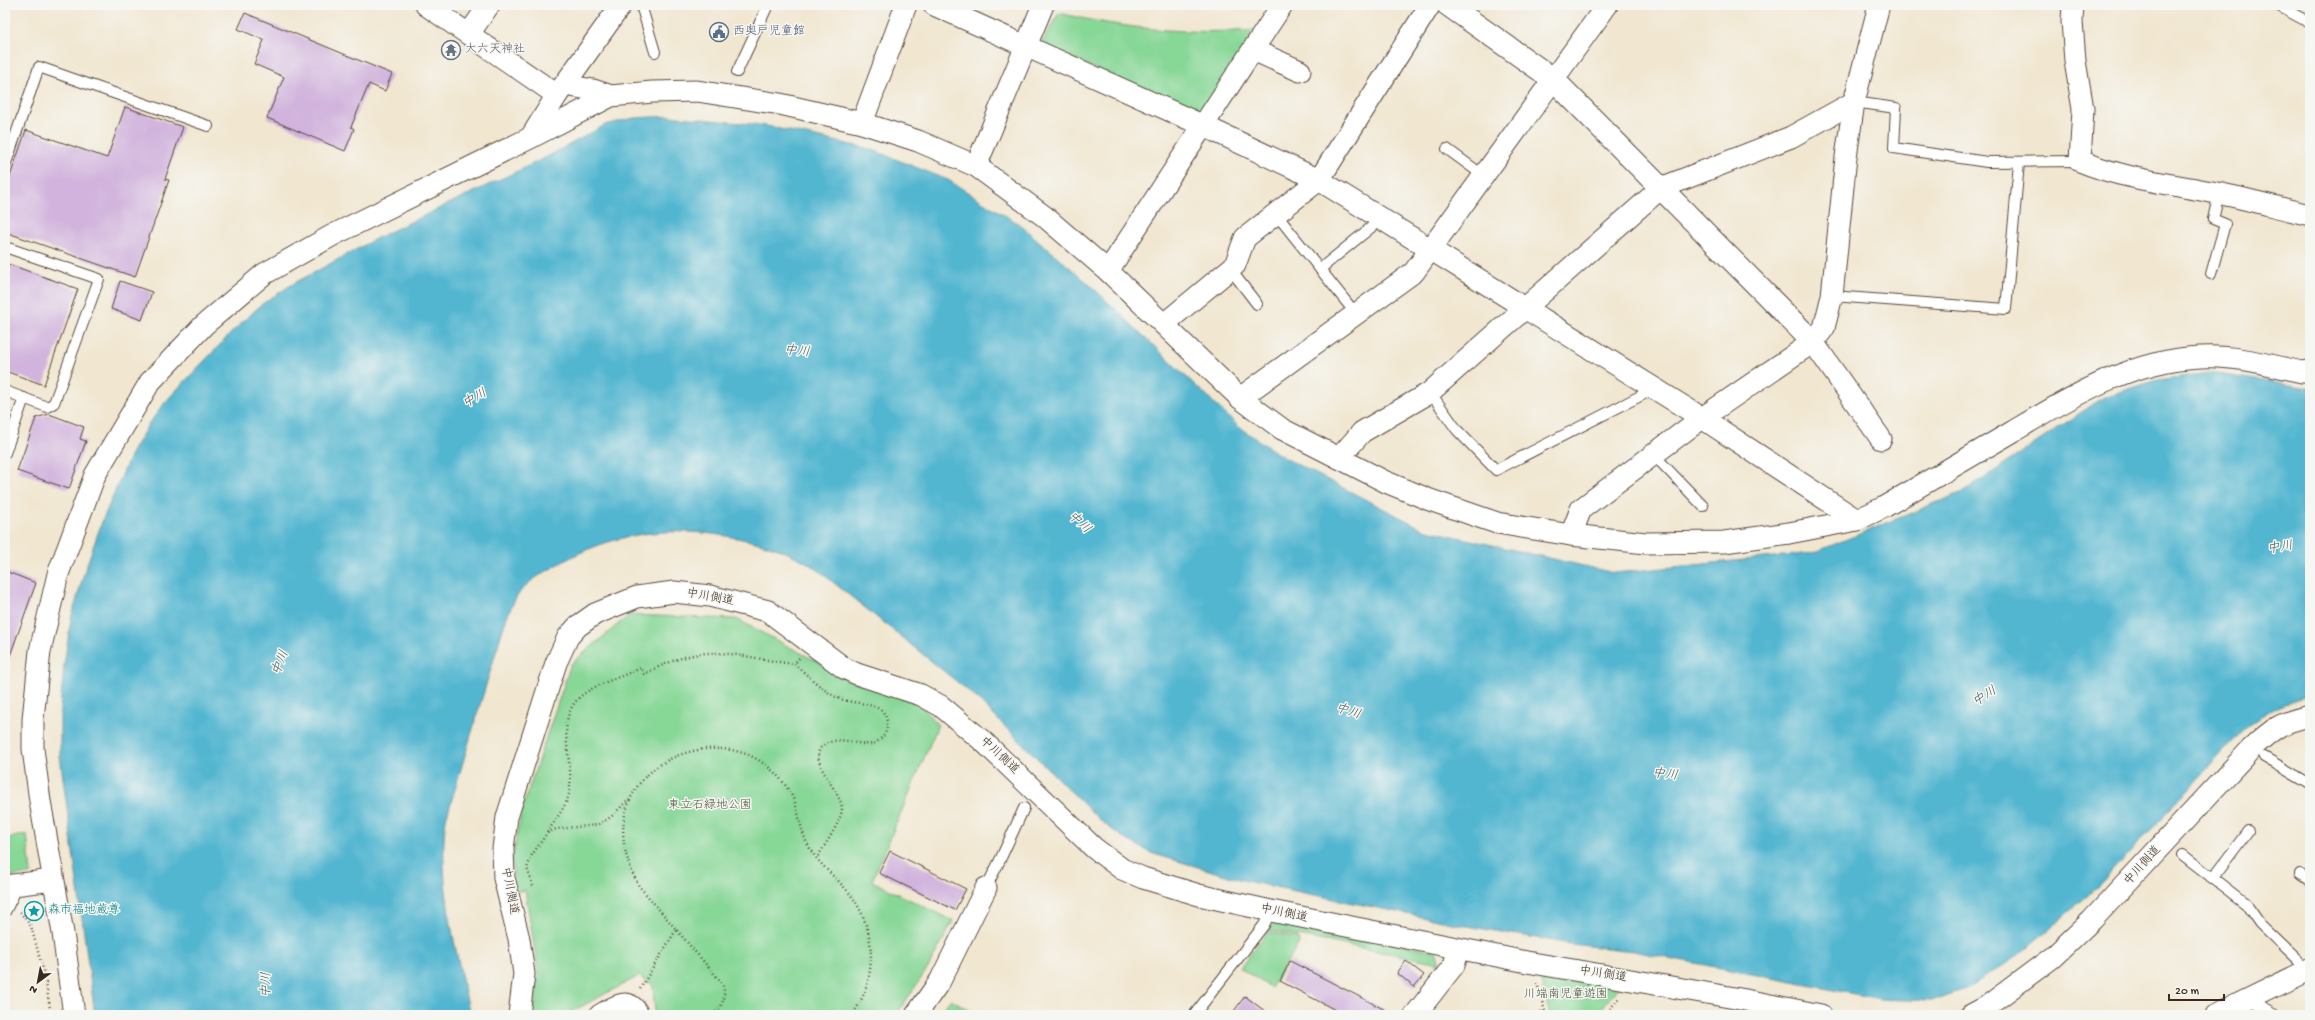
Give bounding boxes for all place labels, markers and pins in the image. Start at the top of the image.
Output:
public building icon: 西奥戸児童館 [708,21,730,43]
place label: 西奥戸児童館 [733,24,805,39]
temple icon: 大六天神社 [440,39,462,61]
place label: 大六天神社 [465,42,525,57]
place icon: 森市福地蔵尊 [23,900,45,922]
place label: 森市福地蔵尊 [48,903,120,918]

